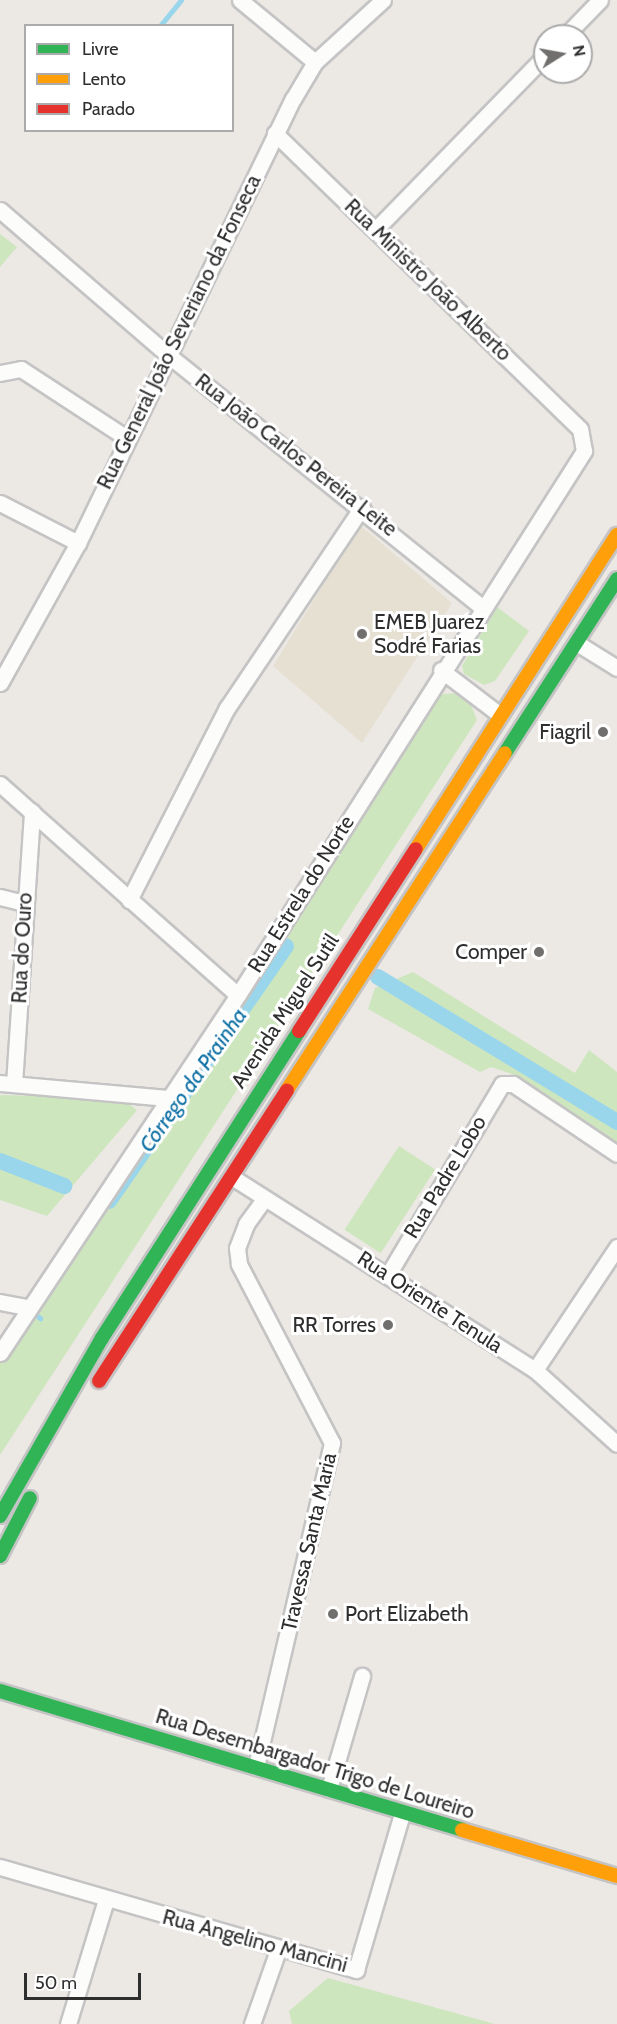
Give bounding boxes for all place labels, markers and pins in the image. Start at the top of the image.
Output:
place label: EMEB Juarez Sodré Farias [374,609,485,659]
marker: EMEB Juarez Sodré Farias [355,627,369,641]
place label: Fiagril [539,719,591,745]
marker: Fiagril [596,725,610,739]
place label: Comper [455,939,527,965]
marker: Comper [532,945,546,959]
place label: RR Torres [292,1312,376,1338]
marker: RR Torres [381,1318,395,1332]
place label: Port Elizabeth [345,1601,469,1627]
marker: Port Elizabeth [326,1607,340,1621]

